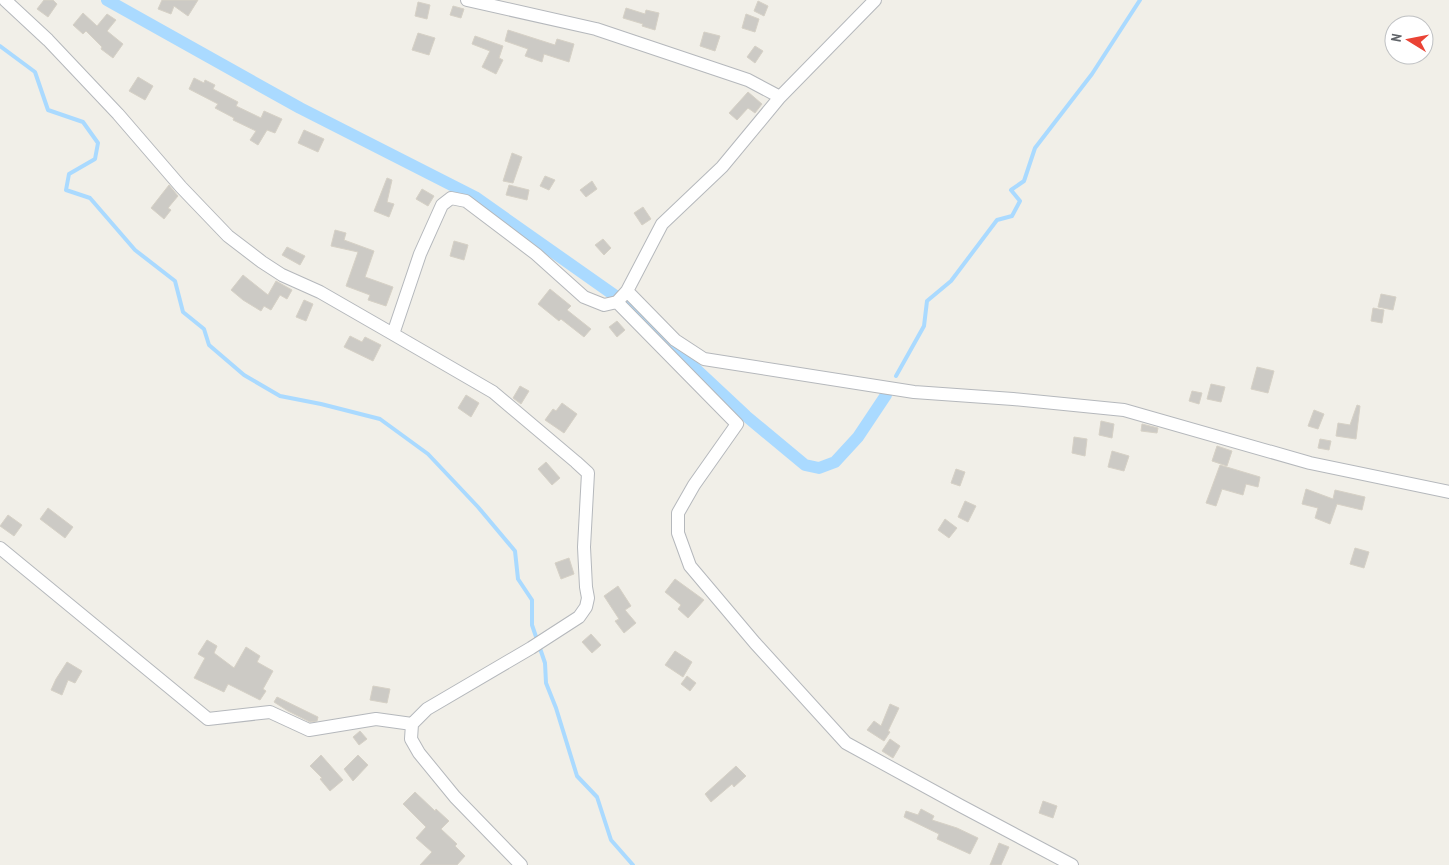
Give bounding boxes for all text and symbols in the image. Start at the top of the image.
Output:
north arrow [1384,15,1434,65]
text: N [1387,32,1406,43]

